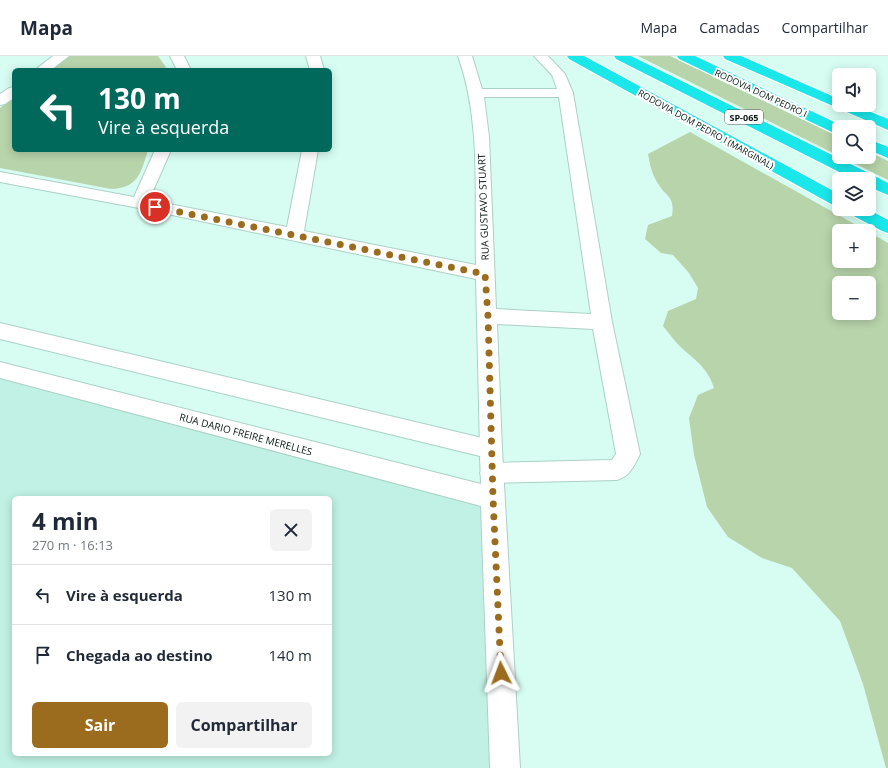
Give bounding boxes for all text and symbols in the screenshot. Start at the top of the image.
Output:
text: Mapa [20,15,73,41]
text: Mapa [641,18,677,37]
text: Camadas [699,18,760,37]
text: Compartilhar [782,18,868,37]
street label: RODOVIA DOM PEDRO I [713,66,809,120]
map controls [832,68,876,320]
button: sound [832,68,876,112]
text: 130 m [98,79,181,117]
icon: left [32,84,84,136]
street label: RODOVIA DOM PEDRO I (MARGINAL) [636,86,777,172]
road number: SP-065 [725,110,763,124]
text: Vire à esquerda [98,115,229,139]
button: search [832,120,876,164]
street label: RUA GUSTAVO STUART [474,153,492,261]
button: layers [832,172,876,216]
pin [138,190,172,224]
icon: arrive [144,196,166,218]
button: + [832,224,876,268]
button: − [832,276,876,320]
street label: RUA DARIO FREIRE MERELLES [178,409,314,459]
text: 4 min [32,504,99,537]
button: close [270,509,312,551]
text: 270 m · 16:13 [32,536,113,554]
icon: left [32,584,54,606]
text: Vire à esquerda [66,585,183,605]
text: 130 m [268,585,312,605]
icon: arrive [32,644,54,666]
text: Chegada ao destino [66,645,213,665]
text: 140 m [268,645,312,665]
position arrow [480,652,522,694]
button: Sair [32,702,168,748]
button: Compartilhar [176,702,312,748]

